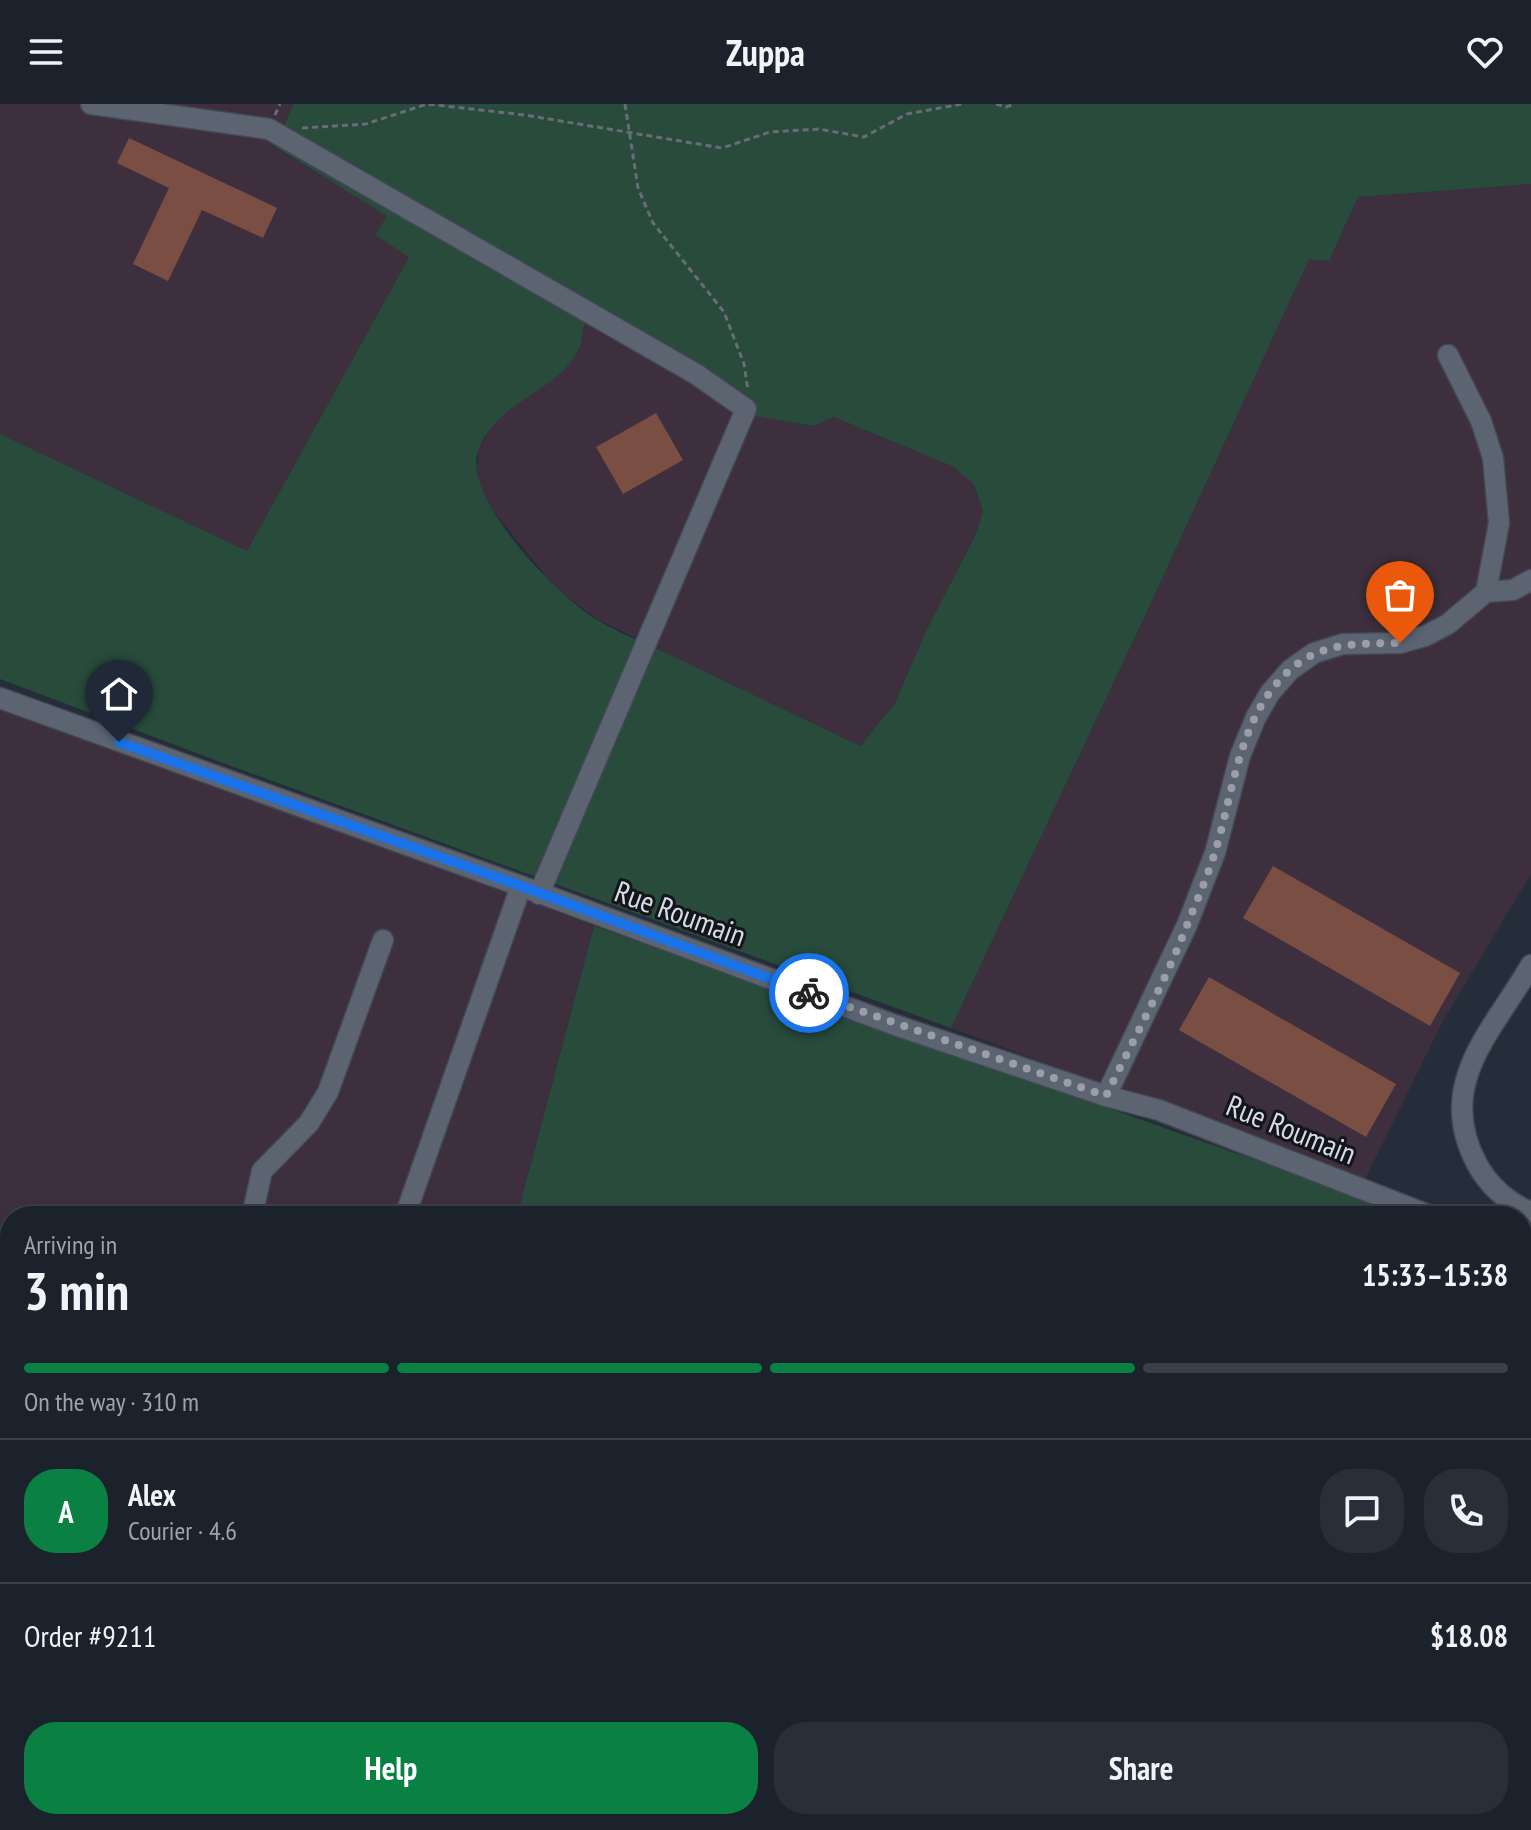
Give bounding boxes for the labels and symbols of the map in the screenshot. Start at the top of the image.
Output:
pin [1366,561,1434,643]
pin [85,660,153,742]
street label: Rue Roumain [610,871,751,954]
courier [769,953,849,1033]
street label: Rue Roumain [1221,1085,1362,1172]

